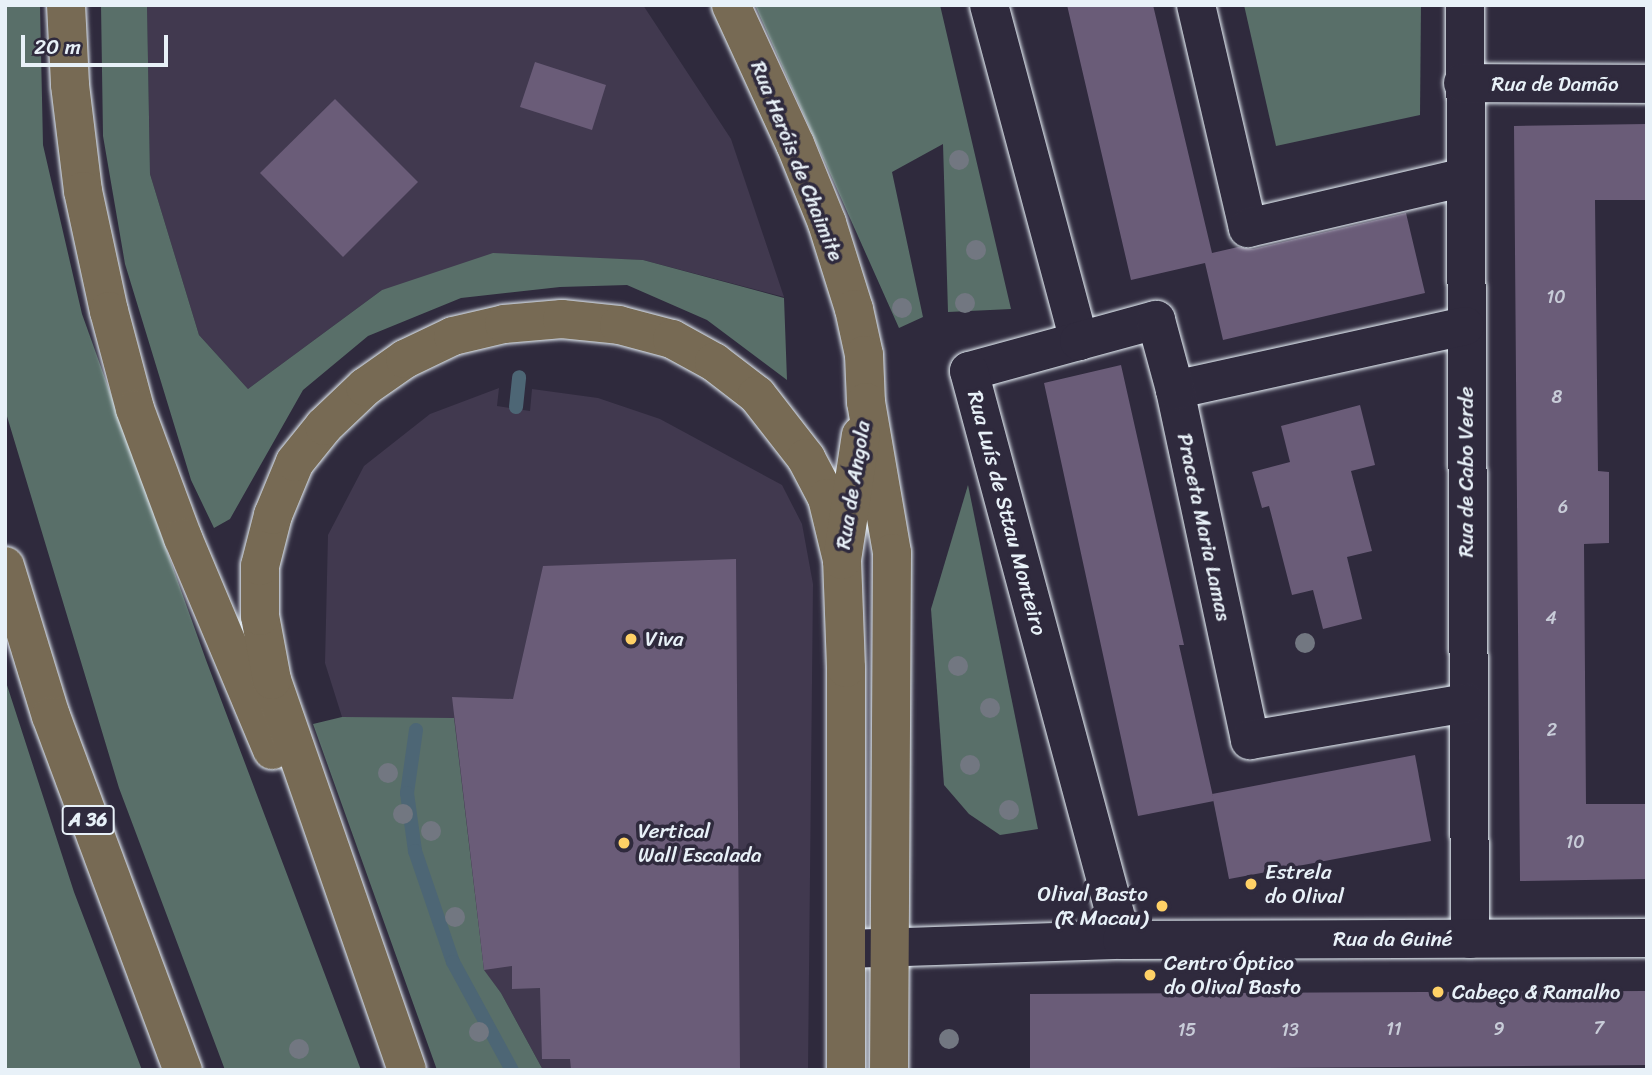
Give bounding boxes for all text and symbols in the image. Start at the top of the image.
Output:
scale bar [24,21,172,65]
text: 20 m [34,28,81,66]
street label: Rua Heróis de Chaimite [745,57,849,265]
street label: Rua de Damão [1491,71,1619,97]
house number: 10 [1546,286,1566,308]
house number: 8 [1552,386,1562,408]
street label: Rua de Cabo Verde [1453,387,1479,557]
street label: Rua Luís de Sttau Monteiro [962,388,1052,638]
street label: Rua de Angola [830,419,876,551]
street label: Praceta Maria Lamas [1172,430,1236,624]
house number: 6 [1558,496,1568,518]
house number: 4 [1545,607,1557,629]
place label: Viva [645,626,684,652]
marker: Viva [623,631,639,647]
house number: 2 [1547,719,1557,741]
road number: A 36 [60,804,116,835]
place label: Vertical Wall Escalada [638,818,763,868]
house number: 10 [1565,831,1585,853]
marker: Vertical Wall Escalada [616,835,632,851]
place label: Estrela do Olival [1265,859,1344,909]
marker: Estrela do Olival [1243,876,1259,892]
place label: Olival Basto (R Macau) [1038,881,1148,931]
marker: Olival Basto (R Macau) [1154,898,1170,914]
street label: Rua da Guiné [1333,926,1453,952]
place label: Centro Óptico do Olival Basto [1164,950,1302,1000]
marker: Centro Óptico do Olival Basto [1142,967,1158,983]
place label: Cabeço & Ramalho [1452,979,1620,1005]
marker: Cabeço & Ramalho [1430,984,1446,1000]
house number: 7 [1594,1017,1604,1039]
house number: 11 [1386,1018,1402,1040]
house number: 9 [1493,1018,1505,1040]
house number: 15 [1178,1019,1196,1041]
house number: 13 [1281,1019,1299,1041]

